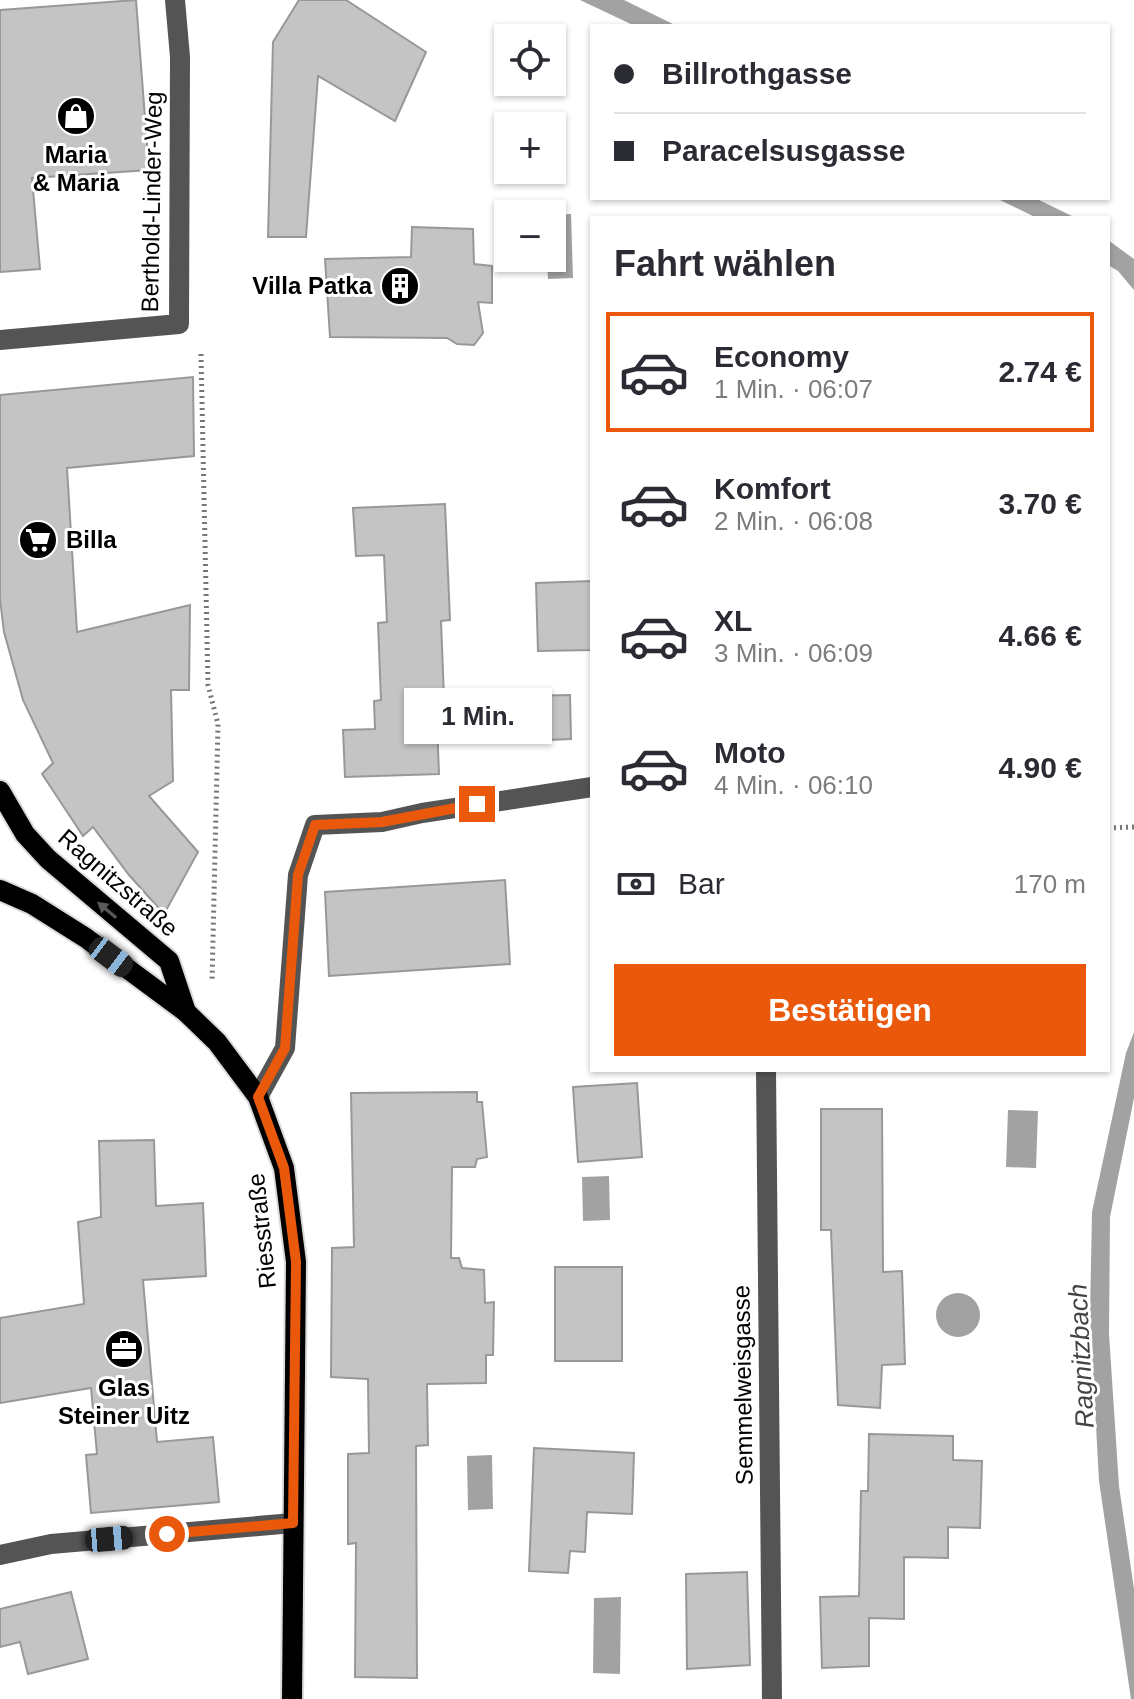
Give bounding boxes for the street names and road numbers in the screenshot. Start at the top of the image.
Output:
street label: Berthold-Linder-Weg [136,91,167,313]
street label: Ragnitzstraße [53,823,184,942]
street label: Riesstraße [242,1172,281,1290]
street label: Semmelweisgasse [727,1285,758,1485]

